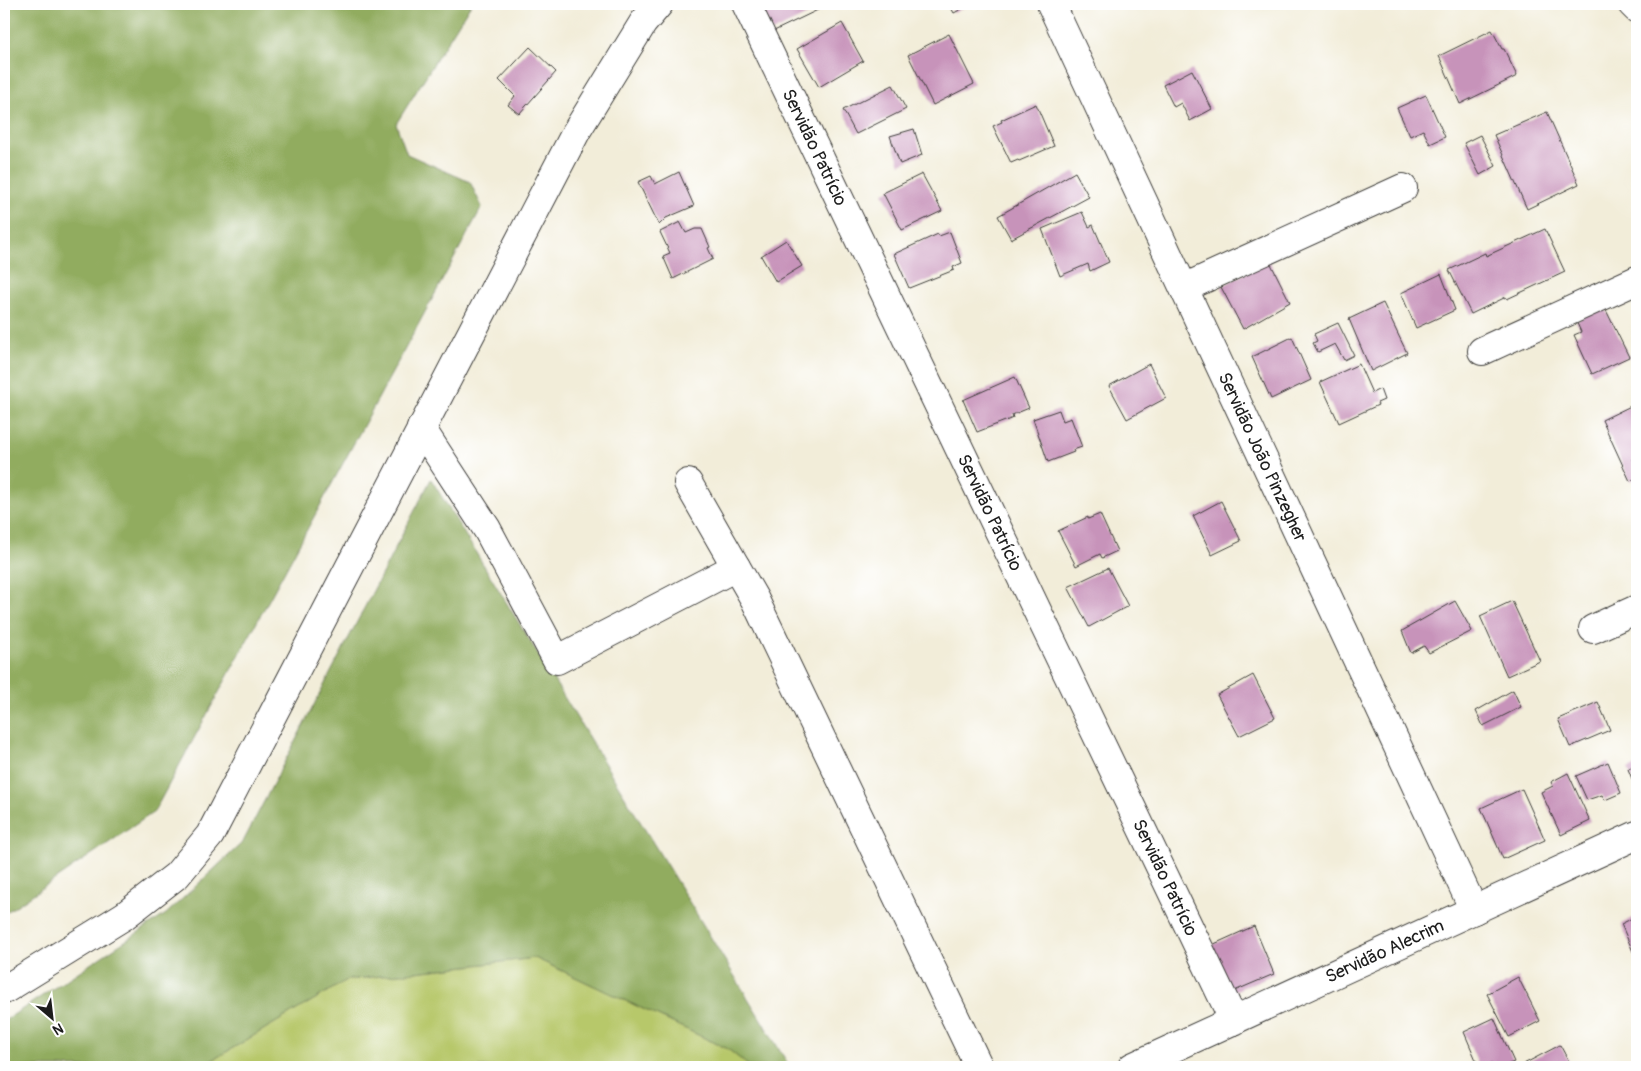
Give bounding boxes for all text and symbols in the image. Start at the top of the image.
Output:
street label: Servidão Patrício [777,85,852,210]
street label: Servidão João Pinzegher [1213,369,1312,546]
street label: Servidão Patrício [952,451,1027,575]
street label: Servidão Patrício [1127,816,1203,940]
street label: Servidão Alecrim [1322,914,1448,989]
north arrow [28,994,78,1044]
text: N [50,1019,66,1039]

